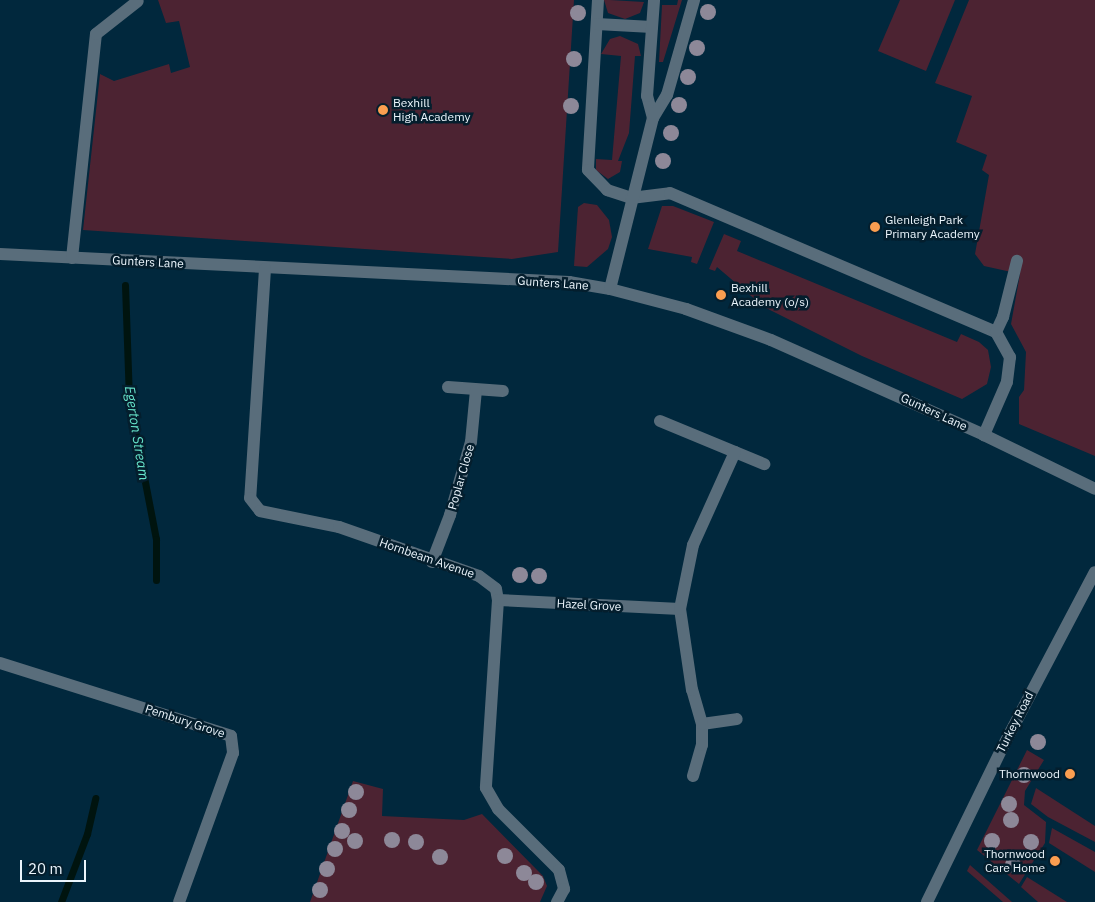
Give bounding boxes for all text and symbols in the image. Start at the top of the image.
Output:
place label: Bexhill High Academy [393,96,471,124]
marker: Bexhill High Academy [377,104,389,116]
place label: Glenleigh Park Primary Academy [885,213,980,241]
marker: Glenleigh Park Primary Academy [869,221,881,233]
street label: Gunters Lane [112,253,184,271]
street label: Gunters Lane [517,273,589,293]
place label: Bexhill Academy (o/s) [731,281,809,309]
marker: Bexhill Academy (o/s) [715,289,727,301]
water label: Egerton Stream [121,385,153,481]
street label: Gunters Lane [899,390,969,434]
street label: Poplar Close [445,443,477,511]
street label: Hornbeam Avenue [377,535,477,581]
street label: Hazel Grove [556,596,622,614]
street label: Turkey Road [993,689,1037,755]
street label: Pembury Grove [143,701,227,741]
place label: Thornwood [999,767,1060,781]
marker: Thornwood [1064,768,1076,780]
place label: Thornwood Care Home [984,847,1045,875]
scale bar [22,850,89,882]
marker: Thornwood Care Home [1049,855,1061,867]
text: 20 m [28,859,63,878]

